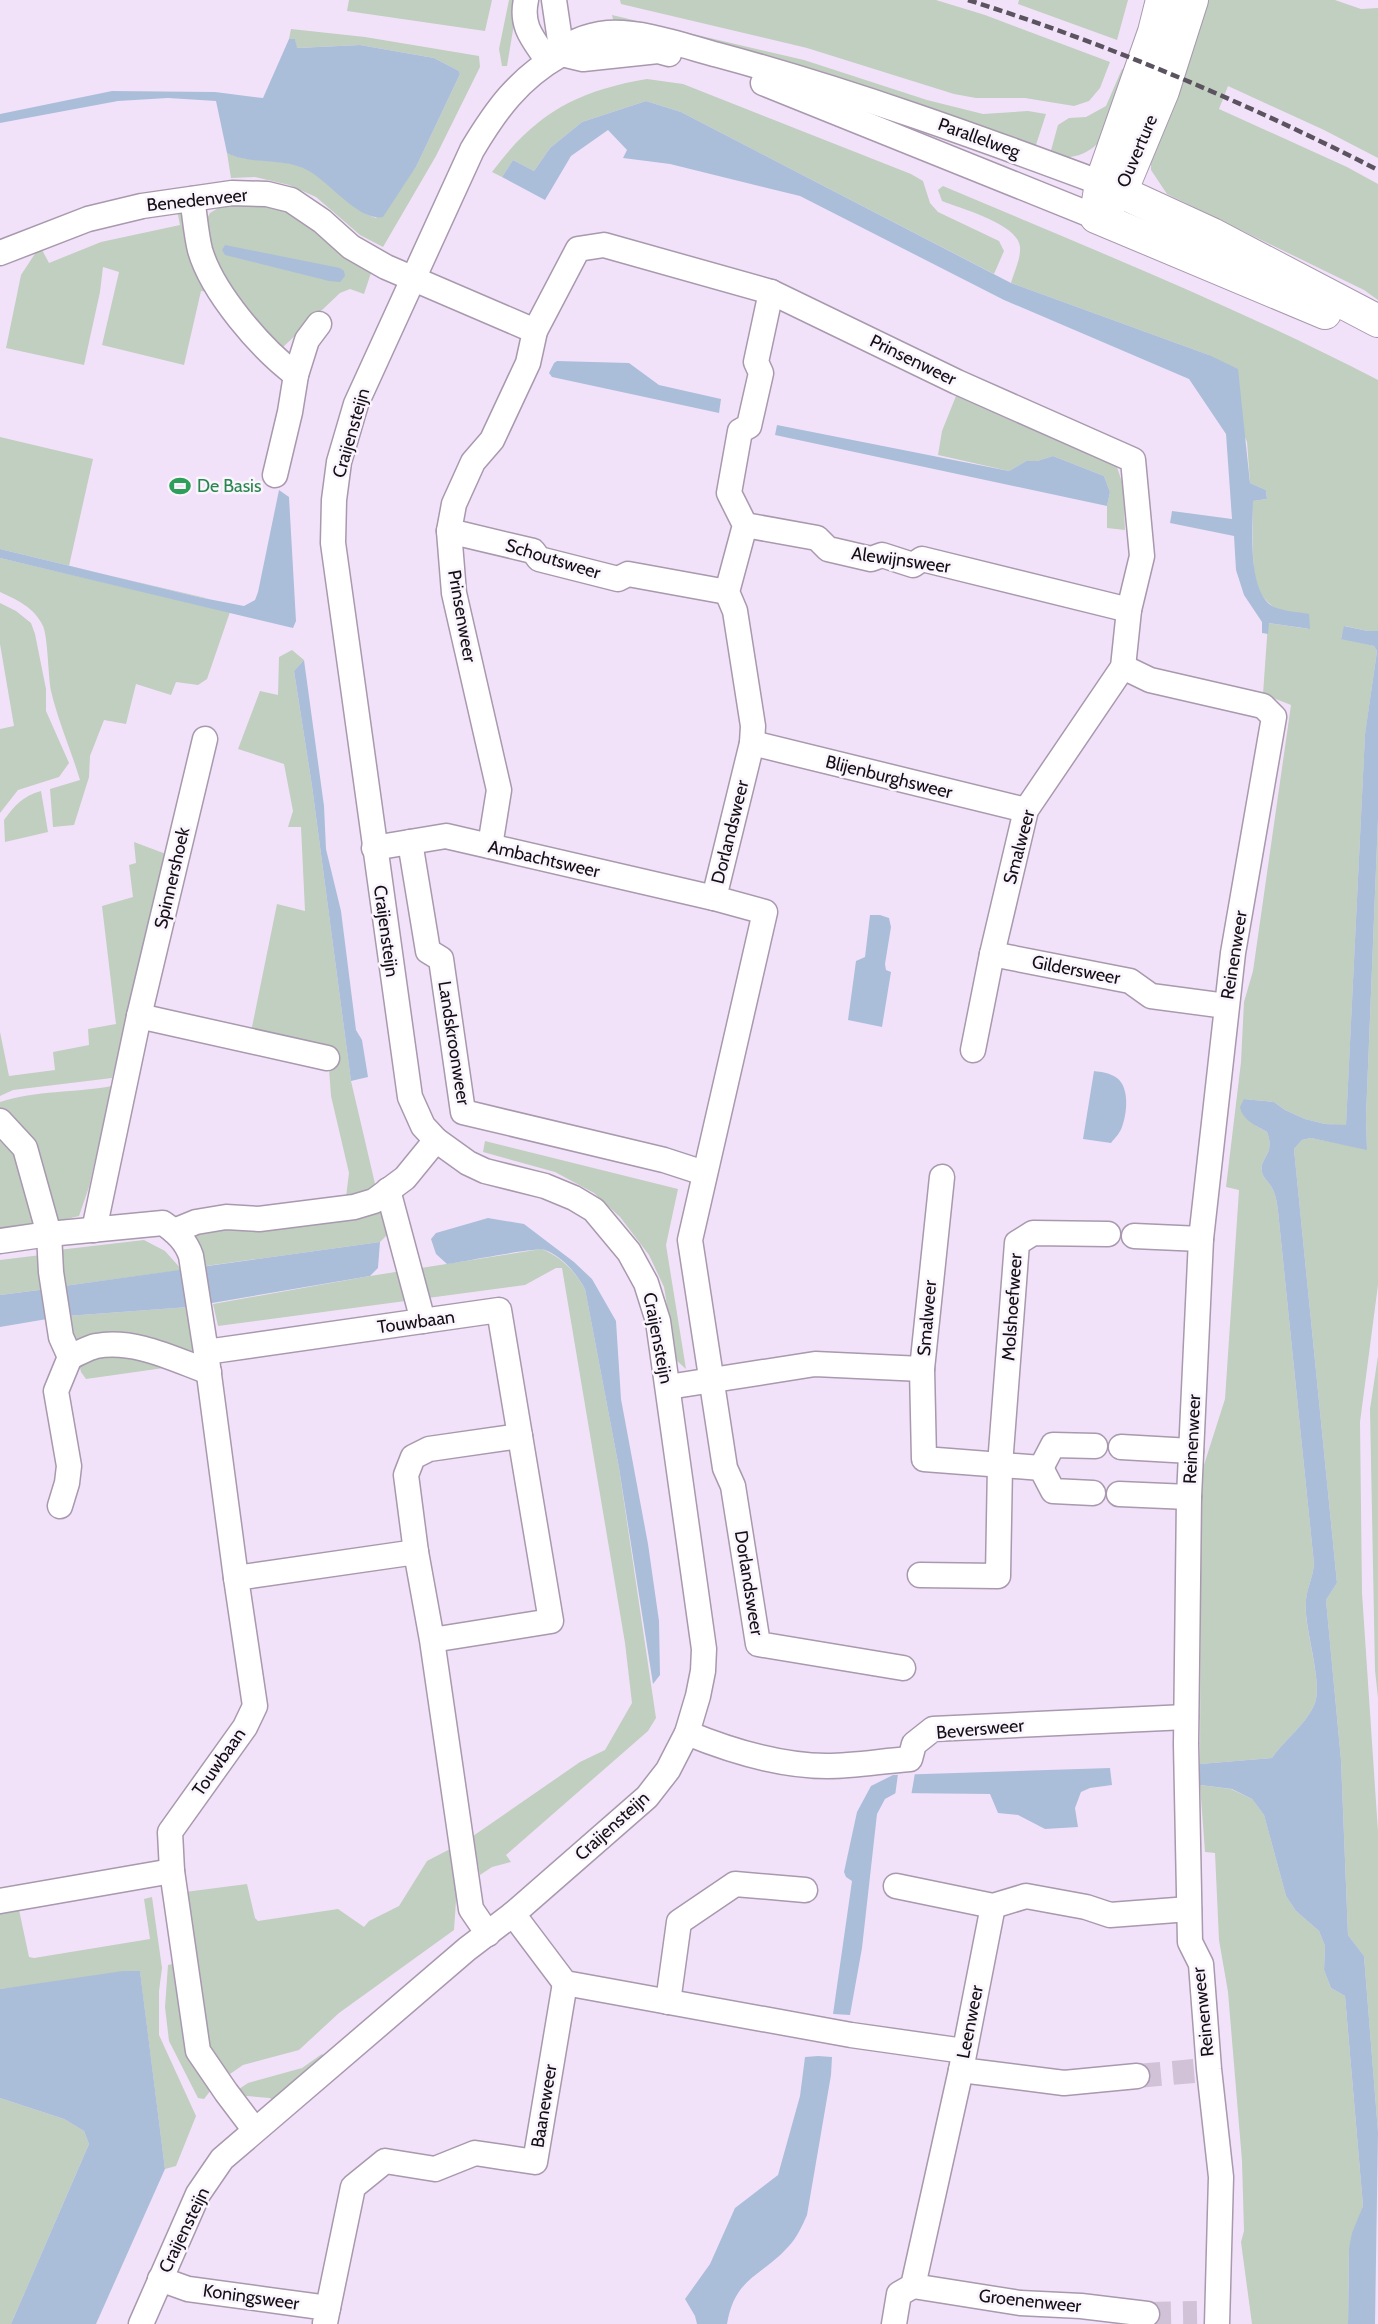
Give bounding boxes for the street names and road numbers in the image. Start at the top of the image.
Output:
street label: Ouverture [1112,111,1162,191]
street label: Parallelweg [935,113,1024,163]
street label: Benedenveer [146,184,249,216]
street label: Prinsenweer [866,330,960,390]
street label: Craijensteijn [328,386,374,480]
street label: Schoutsweer [503,534,604,584]
street label: Alewijnsweer [850,542,952,578]
street label: Prinsenweer [443,568,481,664]
street label: Blijenburghsweer [823,751,955,803]
street label: Dorlandsweer [706,778,754,886]
street label: Smalweer [999,807,1040,887]
street label: Spinnershoek [150,824,195,931]
street label: Ambachtsweer [486,835,602,883]
street label: Craijensteijn [369,884,403,978]
street label: Reinenweer [1216,909,1252,1001]
street label: Gildersweer [1030,951,1122,989]
street label: Landskroonweer [433,979,475,1107]
street label: Molshoefweer [997,1252,1027,1362]
street label: Smalweer [913,1279,941,1357]
street label: Craijensteijn [638,1291,678,1385]
street label: Touwbaan [376,1306,456,1338]
street label: Reinenweer [1179,1393,1205,1484]
street label: Dorlandsweer [730,1529,768,1637]
street label: Beversweer [935,1714,1025,1744]
street label: Touwbaan [188,1724,250,1800]
street label: Craijensteijn [570,1787,654,1865]
street label: Reinenweer [1187,1966,1219,2058]
street label: Leenweer [952,1983,988,2061]
street label: Baaneweer [527,2062,562,2149]
street label: Craijensteijn [154,2184,214,2276]
street label: Koningsweer [201,2279,301,2315]
street label: Groenenweer [978,2285,1083,2317]

